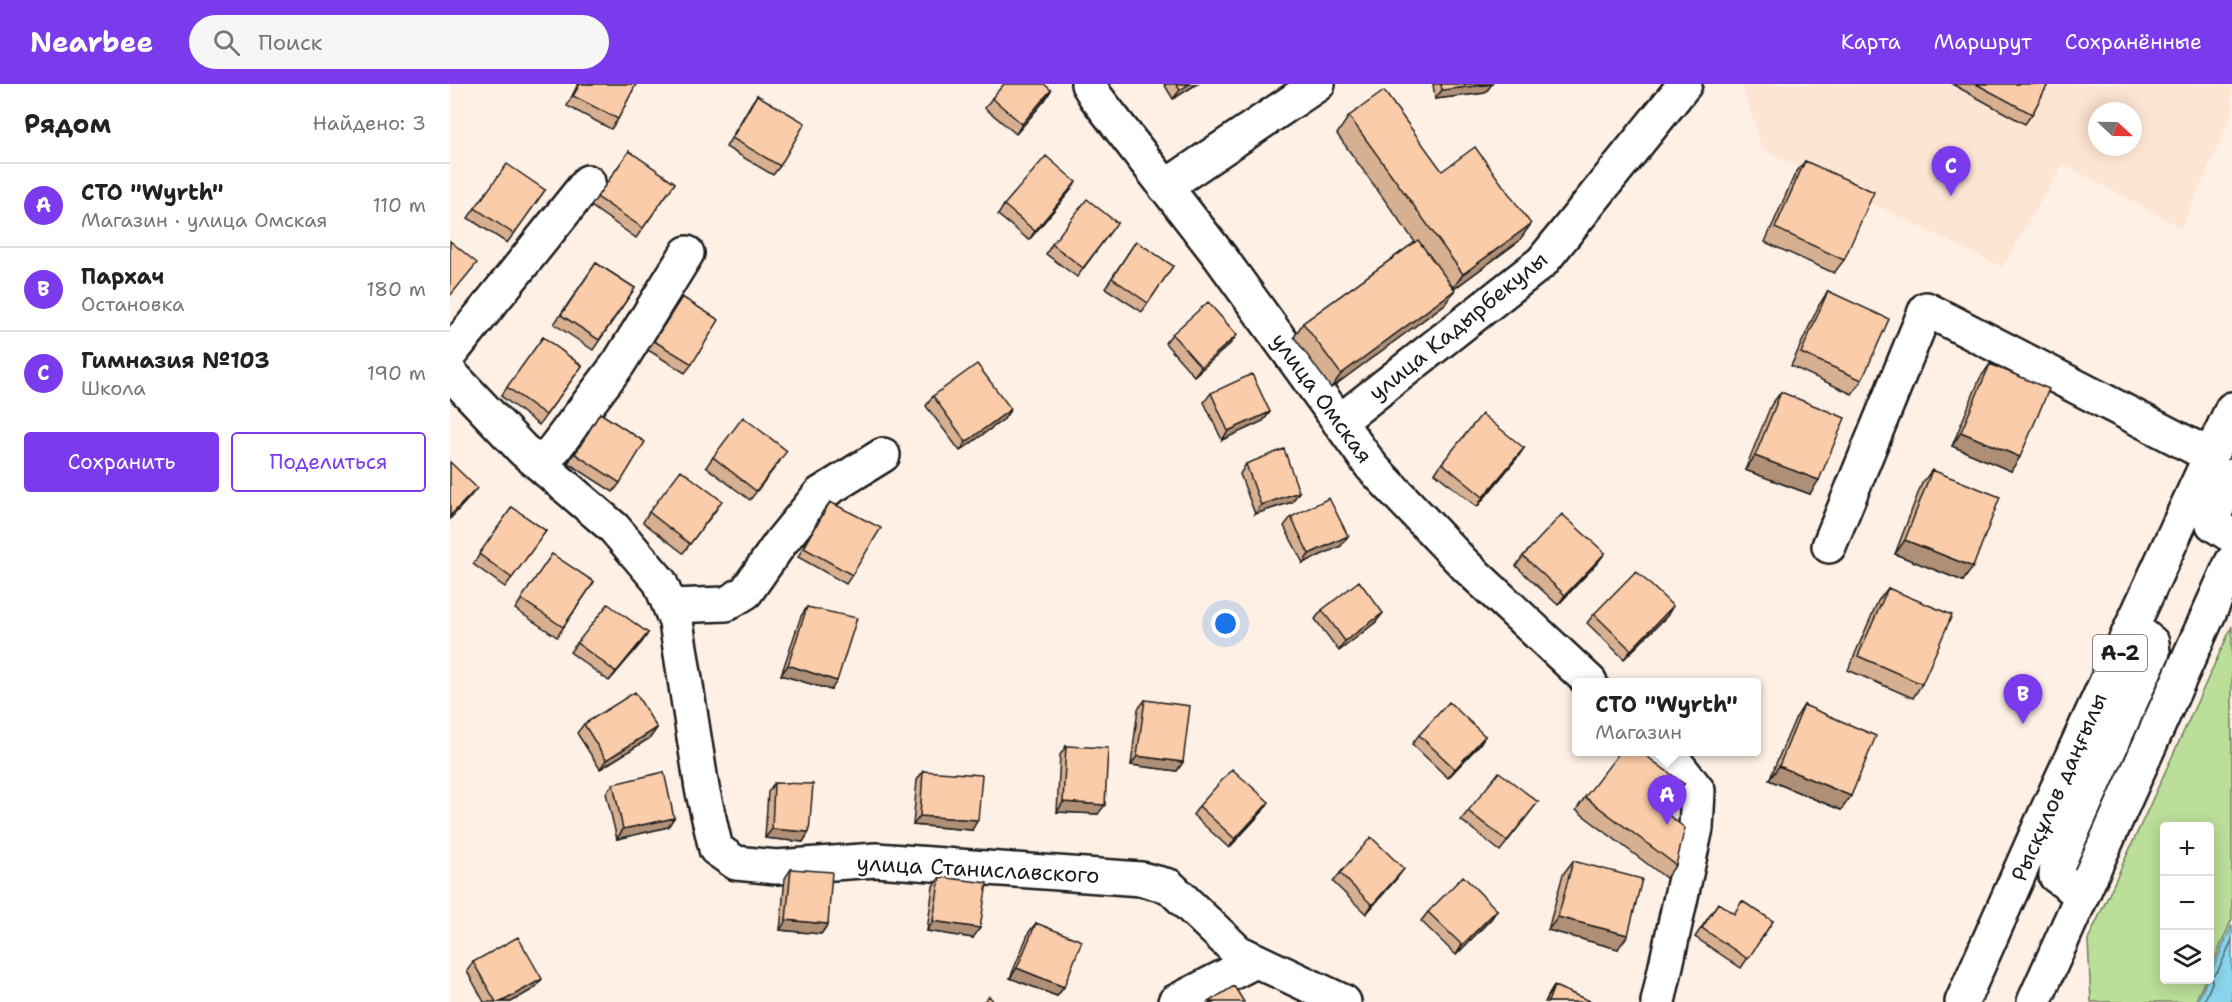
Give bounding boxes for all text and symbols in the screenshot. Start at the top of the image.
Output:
search box [189,15,609,69]
text: Nearbee [30,23,153,61]
icon: search [210,26,243,59]
text: Поиск [258,28,322,57]
text: Карта [1841,28,1901,56]
text: Маршрут [1934,28,2032,56]
text: Сохранённые [2065,28,2202,56]
north arrow [2088,102,2142,156]
text: Рядом [24,106,111,141]
text: Найдено: 3 [313,110,426,136]
pin: C [1932,147,1970,196]
text: СТО "Wyrth" [81,178,224,207]
text: A [36,192,51,218]
text: 110 m [372,192,426,218]
text: Магазин · улица Омская [81,207,328,233]
street label: улица Кадырбекулы [1363,245,1553,407]
text: Пархач [81,262,164,291]
text: B [37,276,50,302]
text: 180 m [366,276,426,302]
text: Остановка [81,291,185,317]
street label: улица Омская [1265,327,1379,469]
text: Гимназия №103 [81,346,270,375]
text: C [37,360,50,386]
text: 190 m [367,360,426,386]
text: Школа [81,375,146,401]
button: Сохранить [24,432,219,492]
button: Поделиться [231,432,426,492]
your location [1211,609,1240,638]
road number: A-2 [2093,635,2147,671]
pin: B [2004,674,2042,724]
popup [1572,678,1761,756]
street label: Рысқұлов даңғылы [2004,688,2114,886]
text: СТО "Wyrth" [1595,690,1738,719]
text: Магазин [1595,719,1682,745]
pin: A [1648,776,1686,825]
map controls [2160,822,2214,984]
button: + [2160,822,2214,876]
street label: улица Станиславского [856,848,1100,890]
button: − [2160,876,2214,930]
button: layers [2160,930,2214,984]

